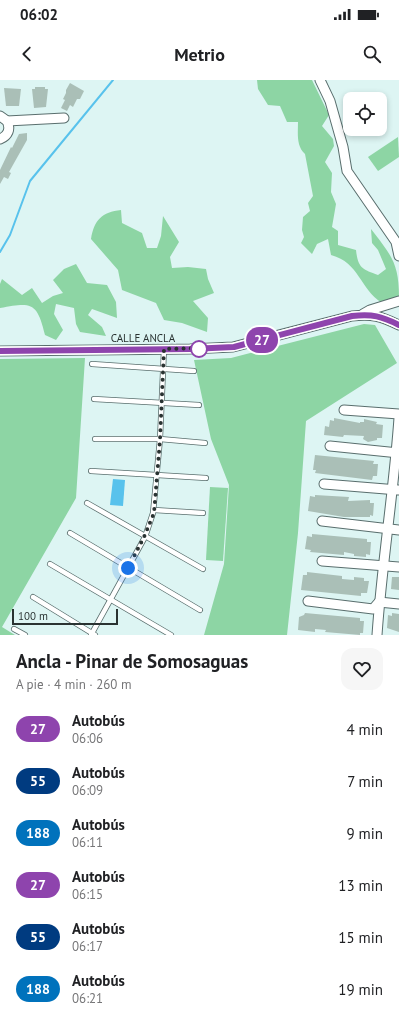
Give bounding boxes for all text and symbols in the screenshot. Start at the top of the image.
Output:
text: 06:02 [20,5,58,24]
icon: back [16,43,38,65]
text: Metrio [174,43,225,66]
icon: search [361,43,383,65]
map controls [343,92,387,136]
button: locate [343,92,387,136]
line badge: 27 [244,327,280,353]
street label: CALLE ANCLA [111,331,176,345]
text: 27 [254,331,270,349]
unlabelled marker [190,340,208,358]
your location [118,558,138,578]
scale bar [12,607,118,626]
text: 100 m [18,609,48,623]
button: heart [341,648,383,690]
text: Ancla - Pinar de Somosaguas [16,649,248,673]
text: A pie · 4 min · 260 m [16,676,131,693]
text: Autobús [72,711,125,730]
text: 27 [30,720,46,738]
text: 4 min [346,720,383,739]
text: 06:06 [72,730,103,747]
text: Autobús [72,763,125,782]
text: 55 [30,772,46,790]
text: 7 min [347,772,383,791]
text: 06:09 [72,782,103,799]
text: Autobús [72,815,125,834]
text: 188 [26,824,50,842]
text: 9 min [346,824,383,843]
text: 06:11 [72,834,103,851]
text: Autobús [72,867,125,886]
text: 27 [30,876,46,894]
text: 13 min [338,876,383,895]
text: 06:15 [72,886,103,903]
text: Autobús [72,919,125,938]
text: 55 [30,928,46,946]
text: 15 min [338,928,383,947]
text: 06:17 [72,938,103,955]
text: Autobús [72,971,125,990]
text: 188 [26,980,50,998]
text: 19 min [338,980,383,999]
text: 06:21 [72,990,103,1007]

